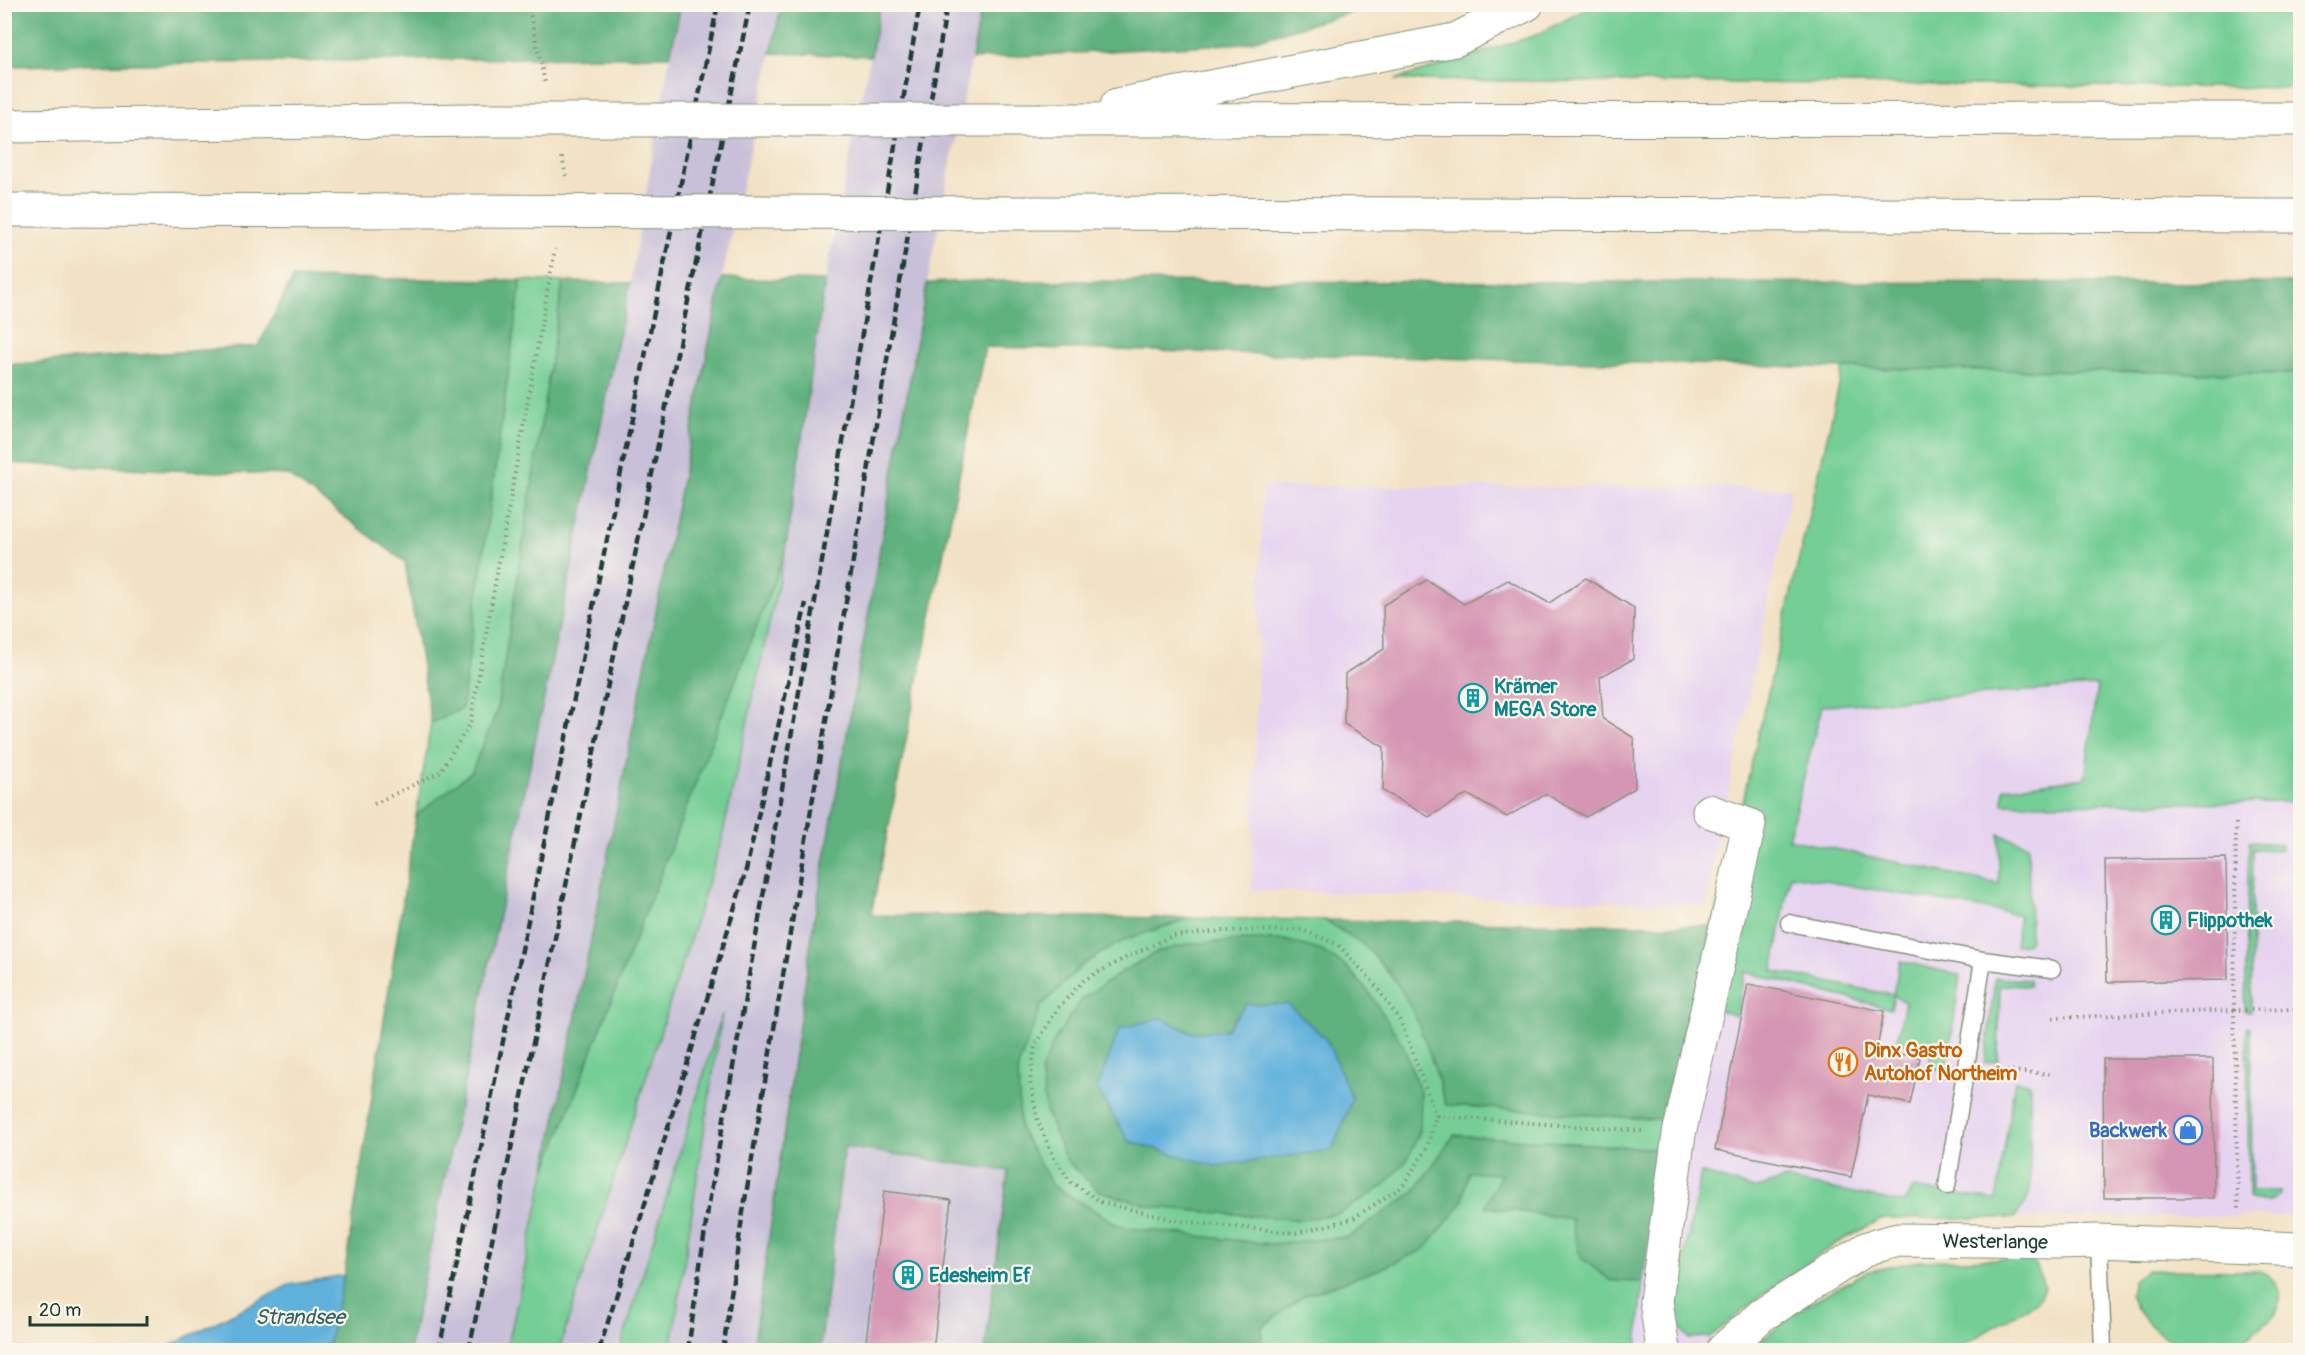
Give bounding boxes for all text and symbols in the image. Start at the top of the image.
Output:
place label: Krämer MEGA Store [1494,674,1598,722]
building icon: Krämer MEGA Store [1457,682,1489,714]
building icon: Flippothek [2150,904,2182,936]
place label: Flippothek [2187,908,2273,933]
place label: Dinx Gastro Autohof Northeim [1864,1038,2017,1086]
restaurant icon: Dinx Gastro Autohof Northeim [1827,1046,1859,1078]
shop icon: Backwerk [2172,1114,2204,1146]
place label: Backwerk [2089,1118,2168,1143]
street label: Westerlange [1942,1228,2048,1254]
building icon: Edesheim Ef [892,1259,924,1291]
place label: Edesheim Ef [929,1263,1032,1288]
scale bar [30,1289,147,1327]
text: 20 m [39,1299,81,1322]
water label: Strandsee [255,1304,347,1331]

